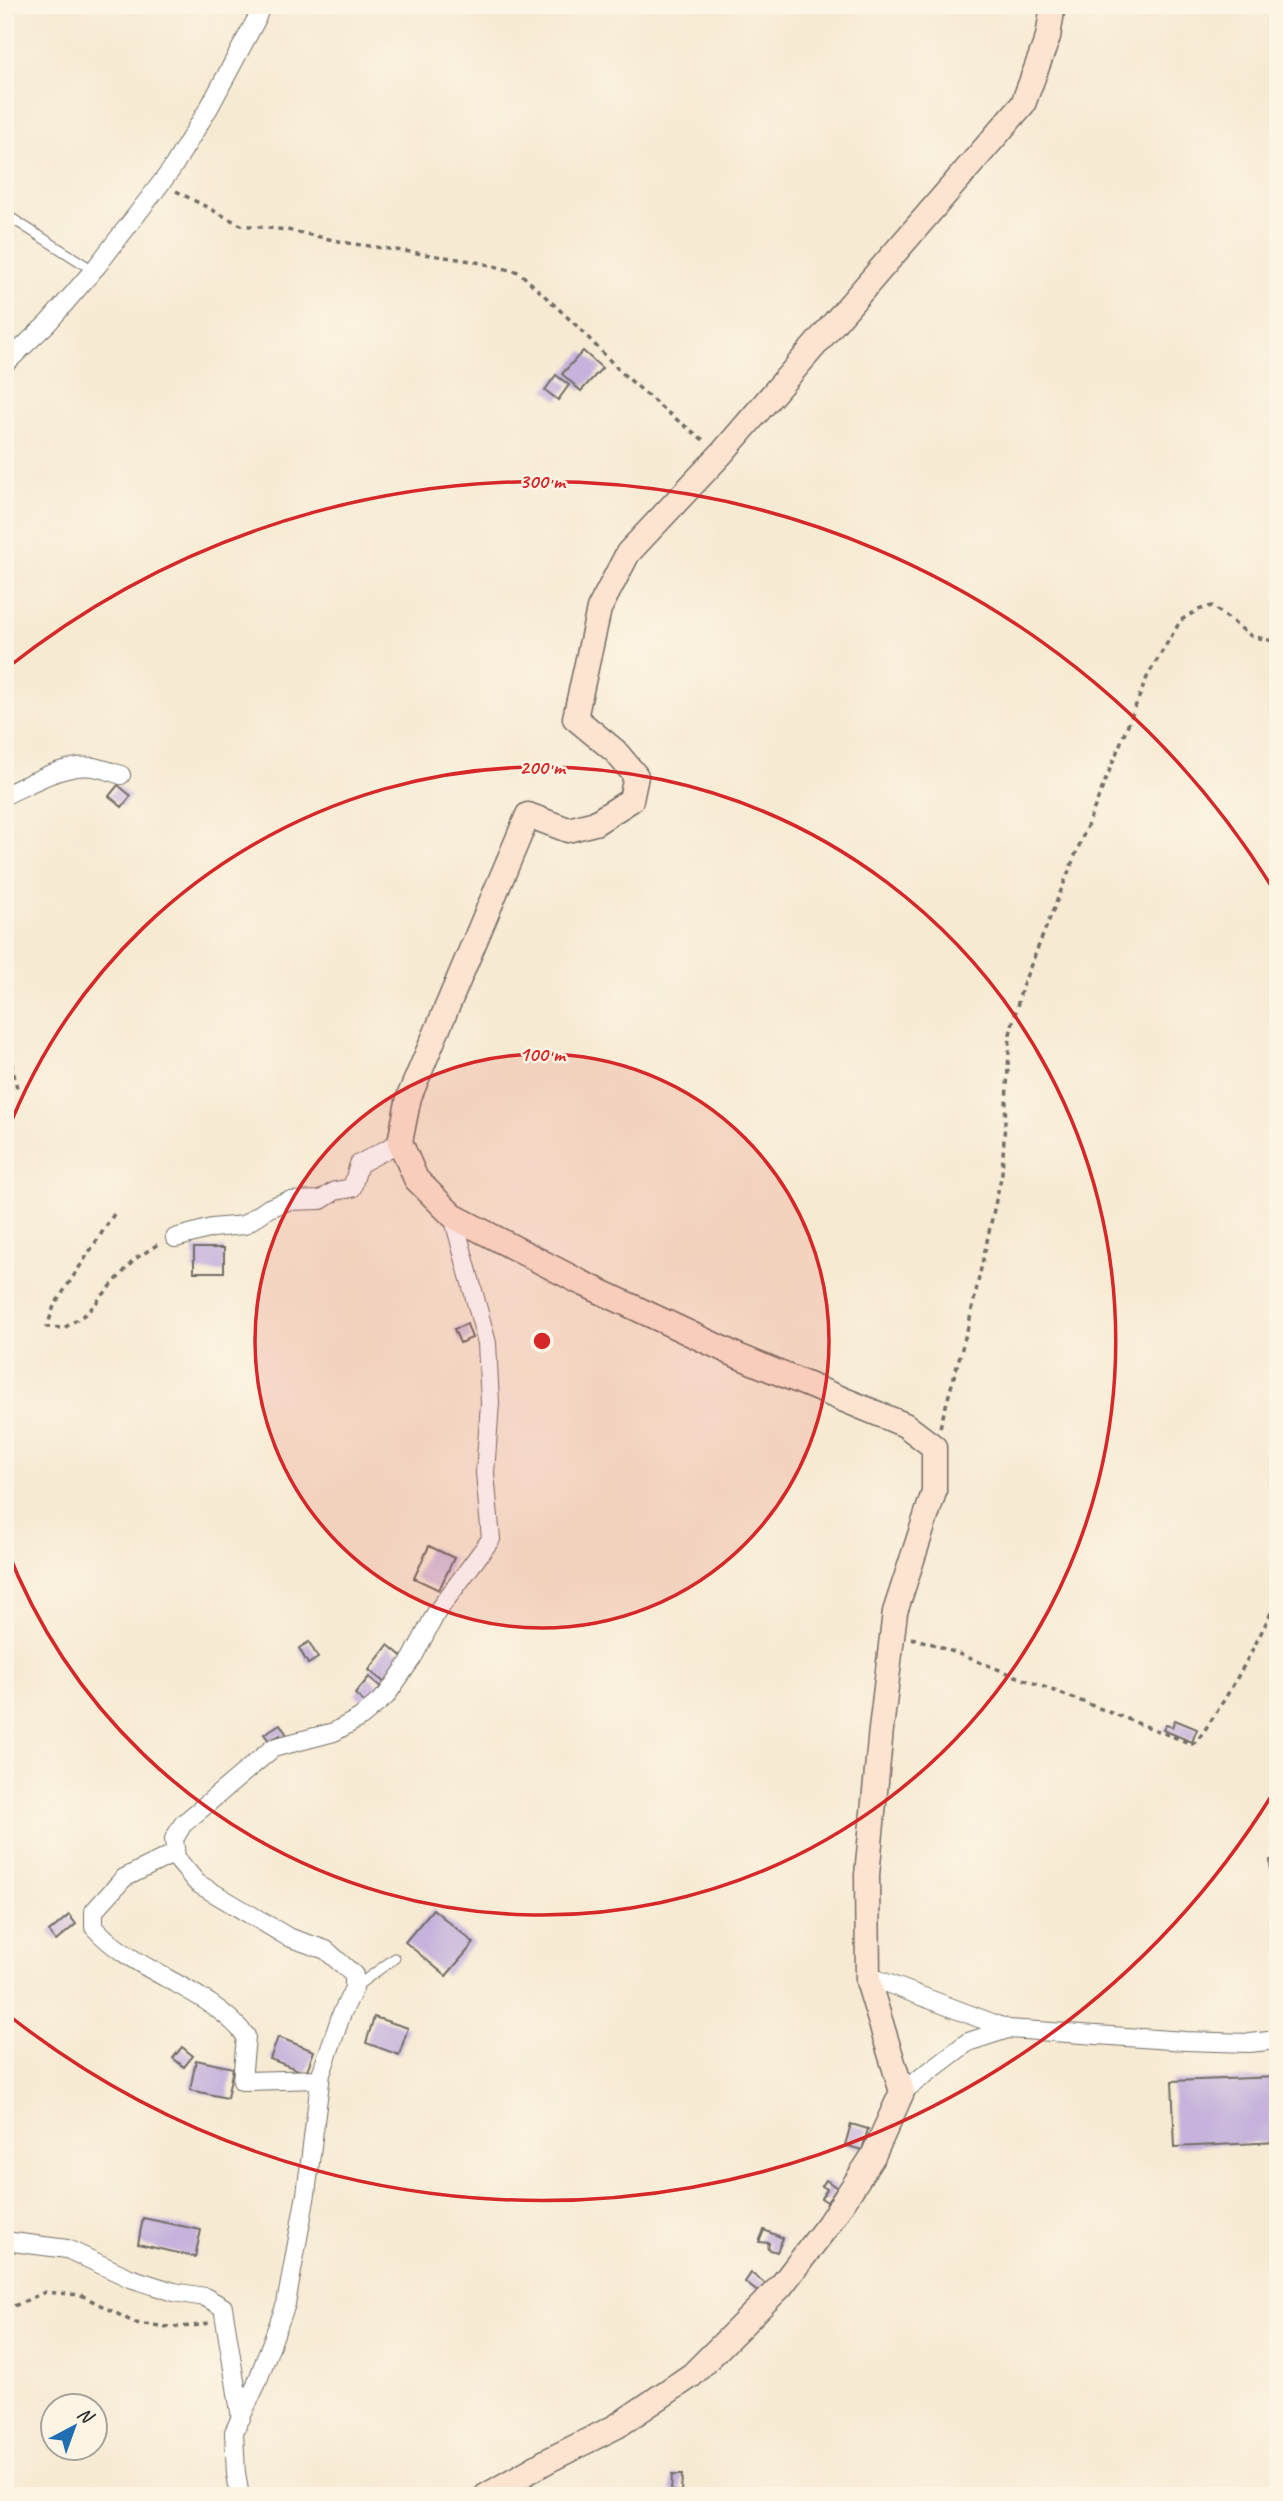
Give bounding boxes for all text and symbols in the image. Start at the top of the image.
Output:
text: 300 m [519,468,567,494]
text: 200 m [519,754,567,780]
text: 100 m [519,1041,567,1067]
centre of rings [530,1329,554,1353]
north arrow [38,2392,108,2462]
text: N [72,2402,99,2430]

